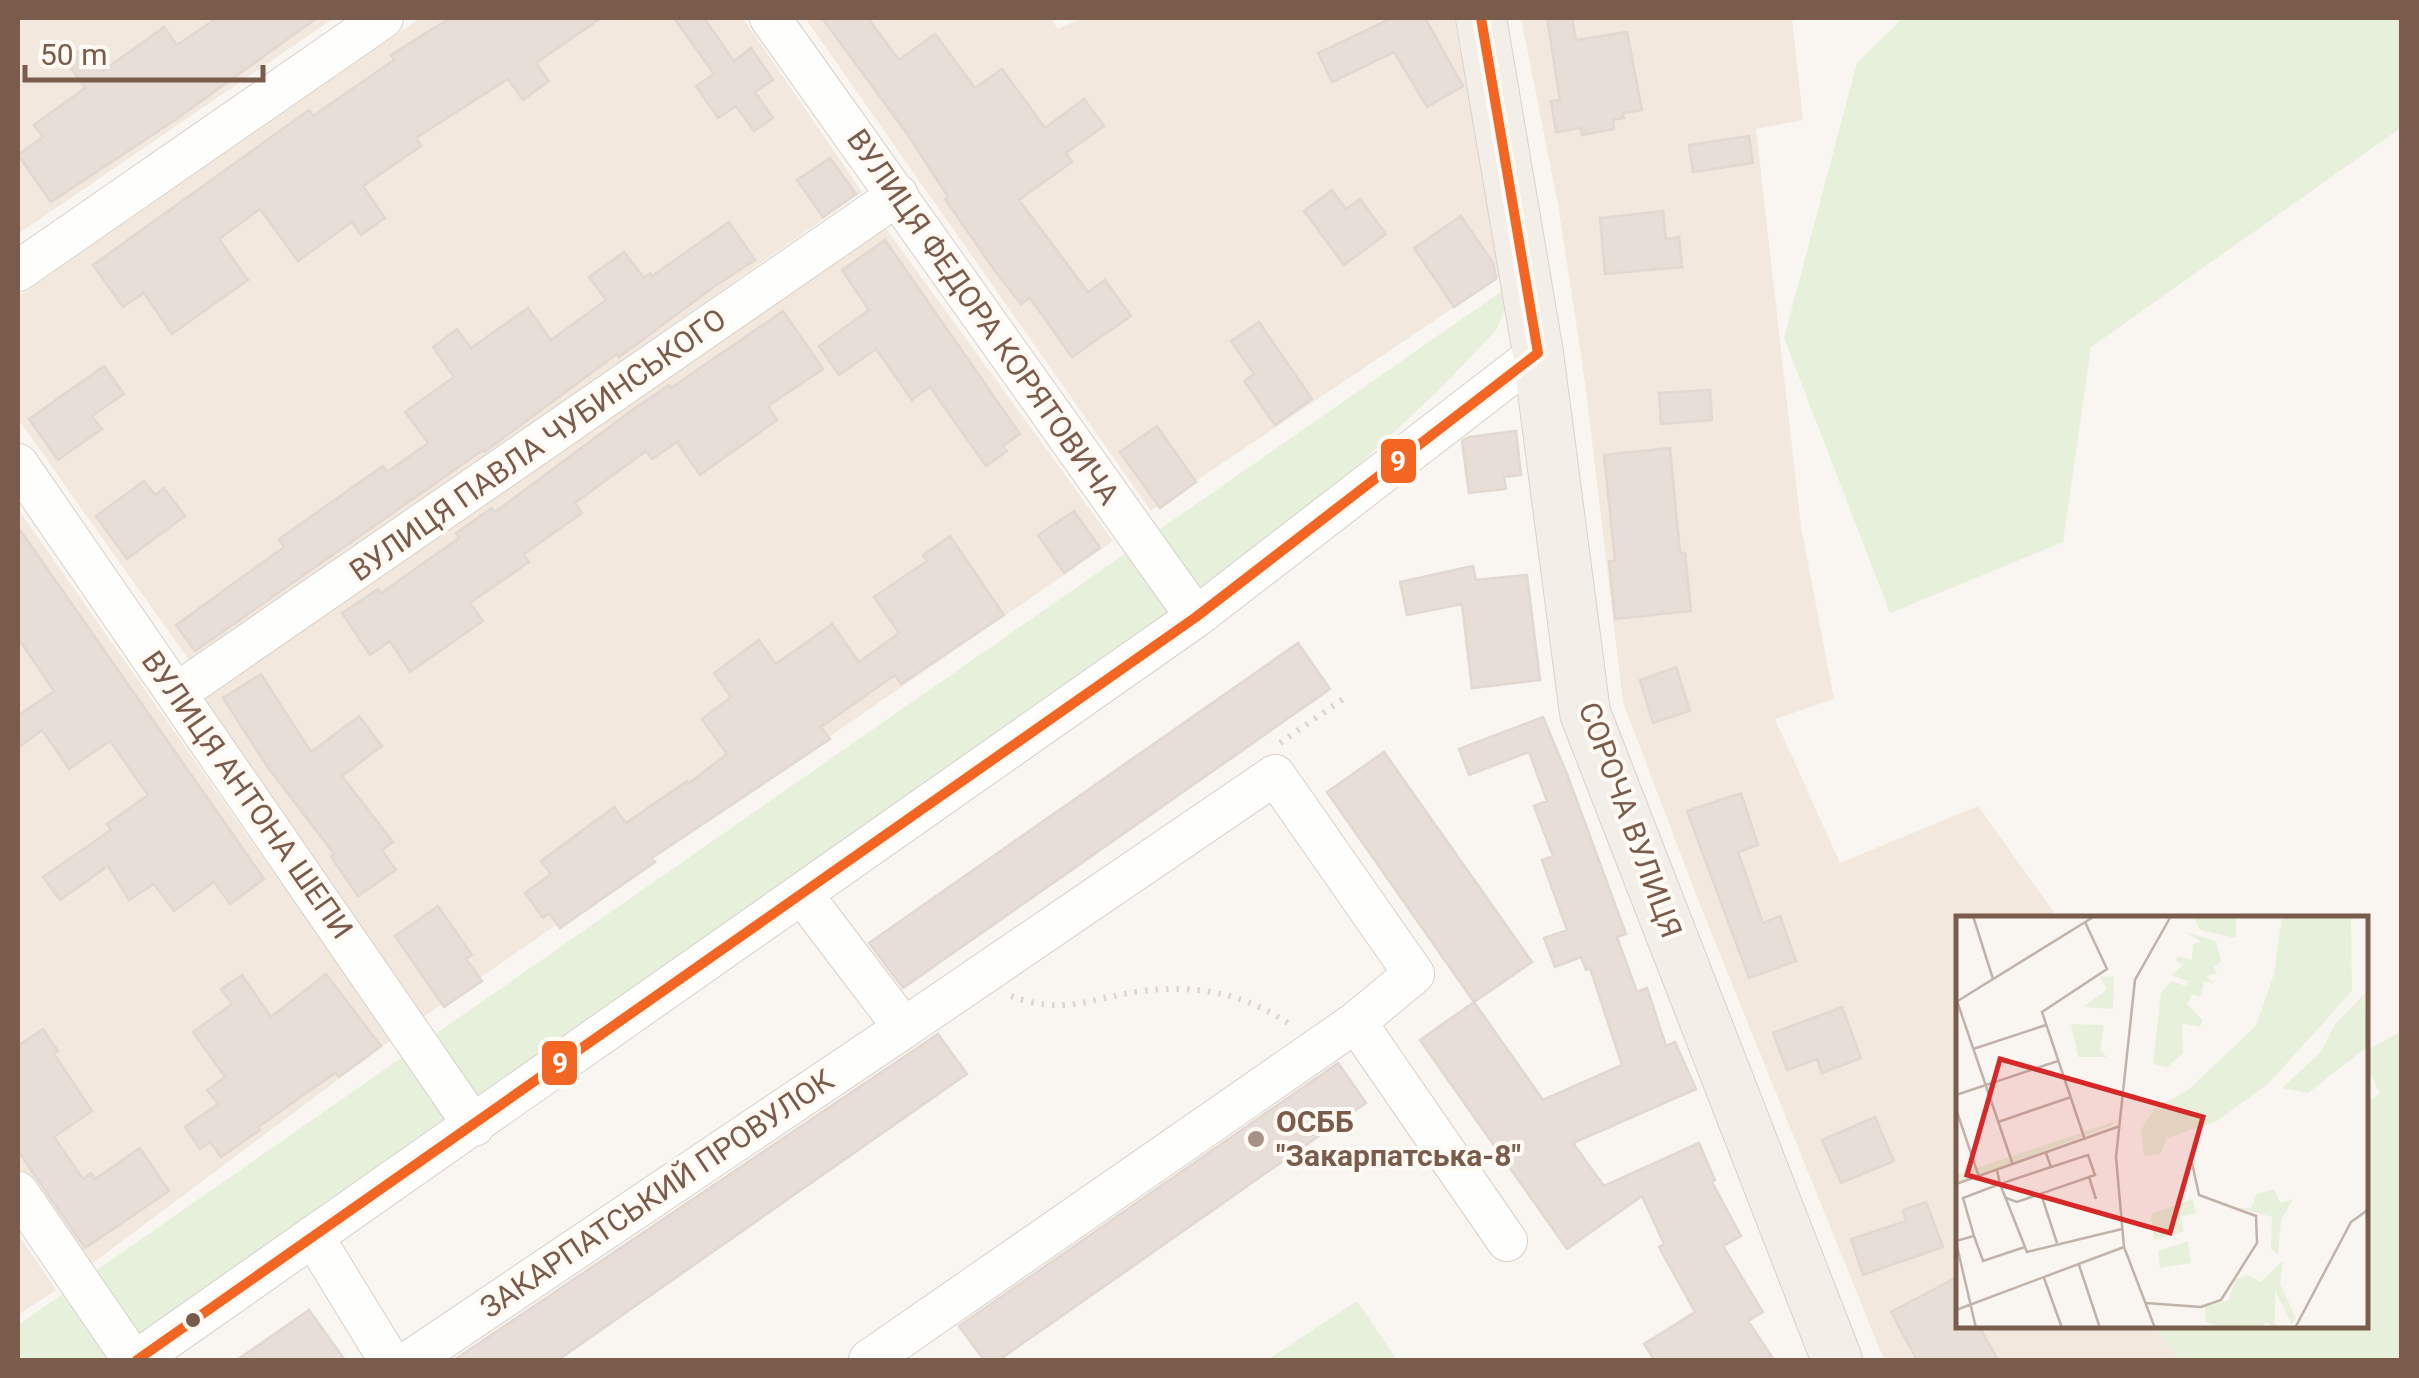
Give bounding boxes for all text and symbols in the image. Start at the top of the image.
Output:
scale bar [25,20,262,82]
text: 50 m [40,37,107,72]
street label: ВУЛИЦЯ ФЕДОРА КОРЯТОВИЧА [840,122,1127,511]
street label: ВУЛИЦЯ ПАВЛА ЧУБИНСЬКОГО [343,301,733,588]
line badge: 9 [1379,437,1418,485]
text: 9 [1390,445,1406,478]
street label: ВУЛИЦЯ АНТОНА ШЕПИ [135,644,360,945]
street label: СОРОЧА ВУЛИЦЯ [1572,697,1689,942]
inset map [1956,916,2369,1328]
line badge: 9 [540,1039,579,1087]
text: 9 [552,1047,568,1080]
street label: ЗАКАРПАТСЬКИЙ ПРОВУЛОК [474,1062,840,1325]
place label: ОСББ "Закарпатська-8" [1276,1104,1521,1173]
marker: ОСББ "Закарпатська-8" [1245,1128,1267,1150]
unlabelled marker [183,1310,203,1330]

